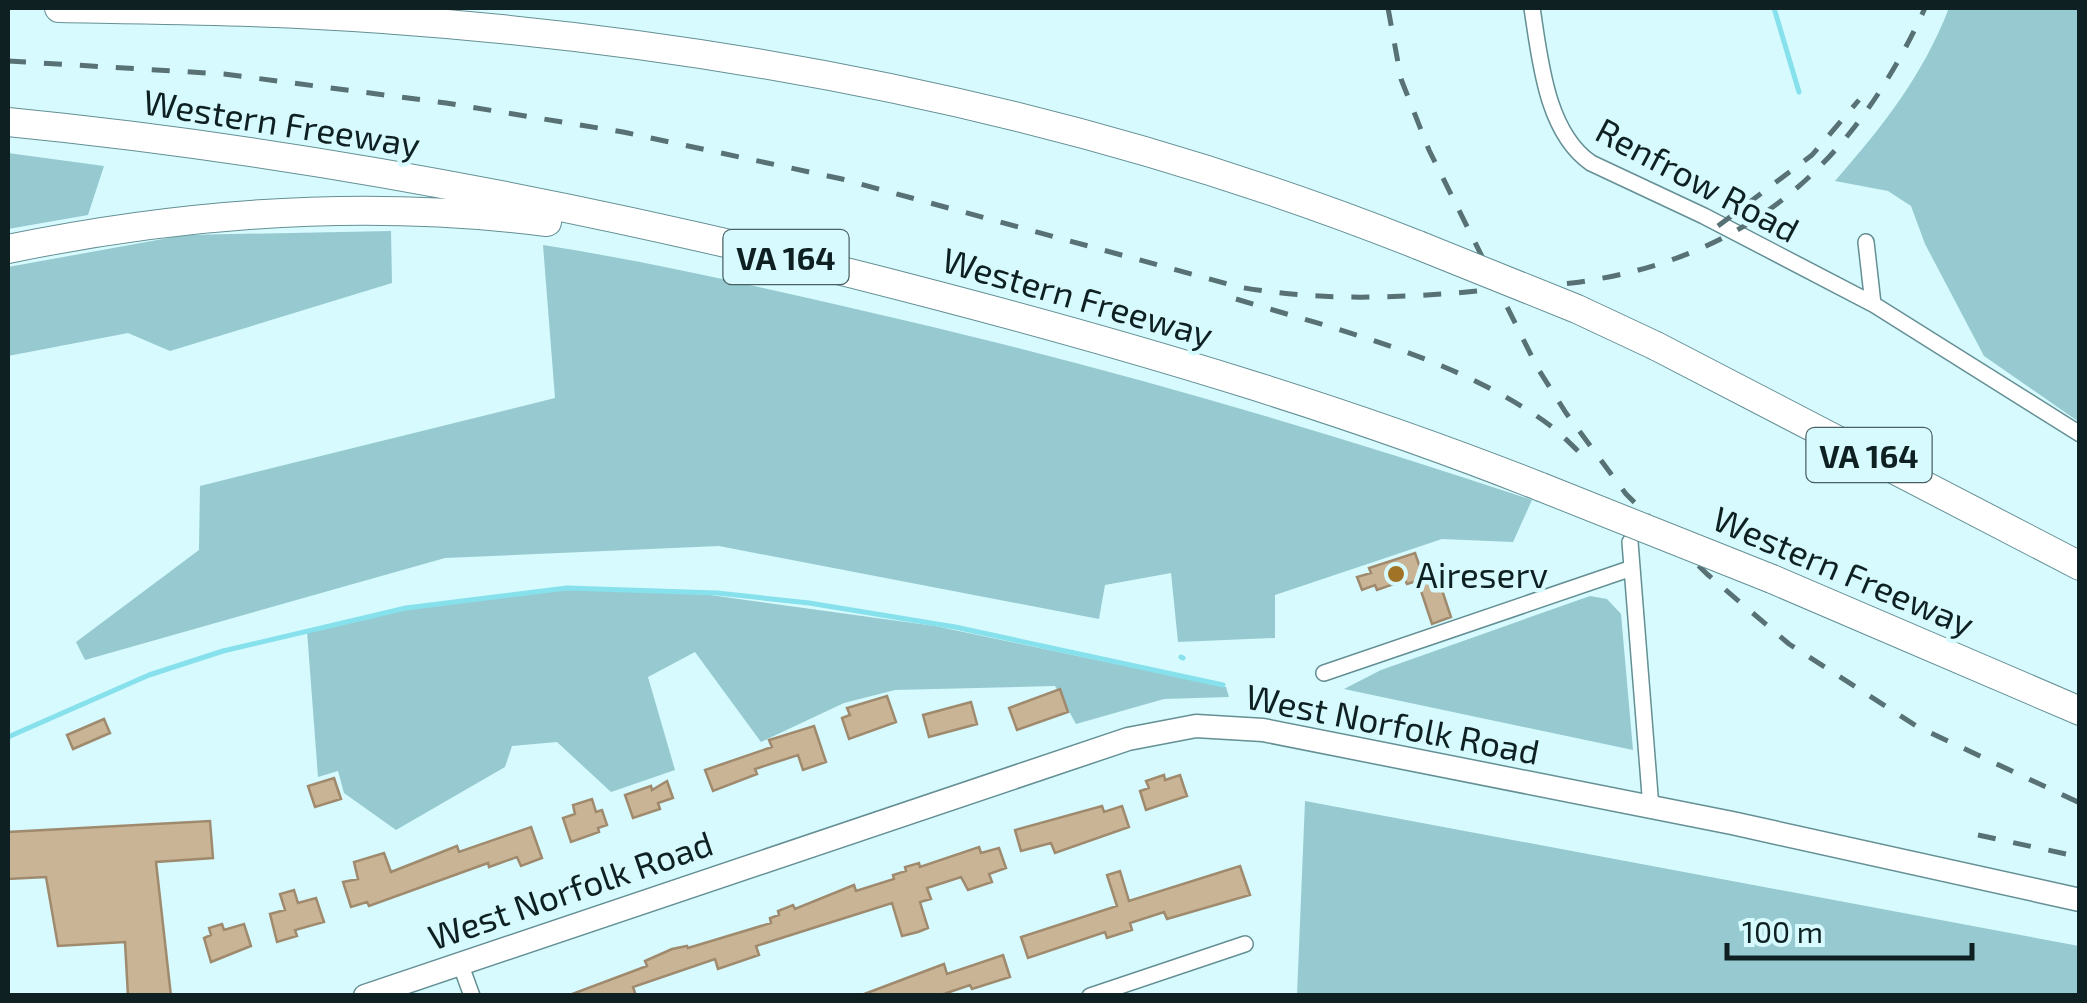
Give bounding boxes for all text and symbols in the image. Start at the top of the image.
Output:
street label: Western Freeway [141,79,423,165]
street label: Renfrow Road [1589,108,1807,250]
road number: VA 164 [724,230,848,284]
street label: Western Freeway [938,237,1218,355]
road number: VA 164 [1806,428,1932,482]
street label: Western Freeway [1707,496,1981,644]
place label: Aireserv [1416,553,1548,595]
marker: Aireserv [1385,563,1407,585]
street label: West Norfolk Road [1243,674,1543,772]
street label: West Norfolk Road [422,821,718,957]
scale bar [1727,898,1972,960]
text: 100 m [1742,913,1823,949]

